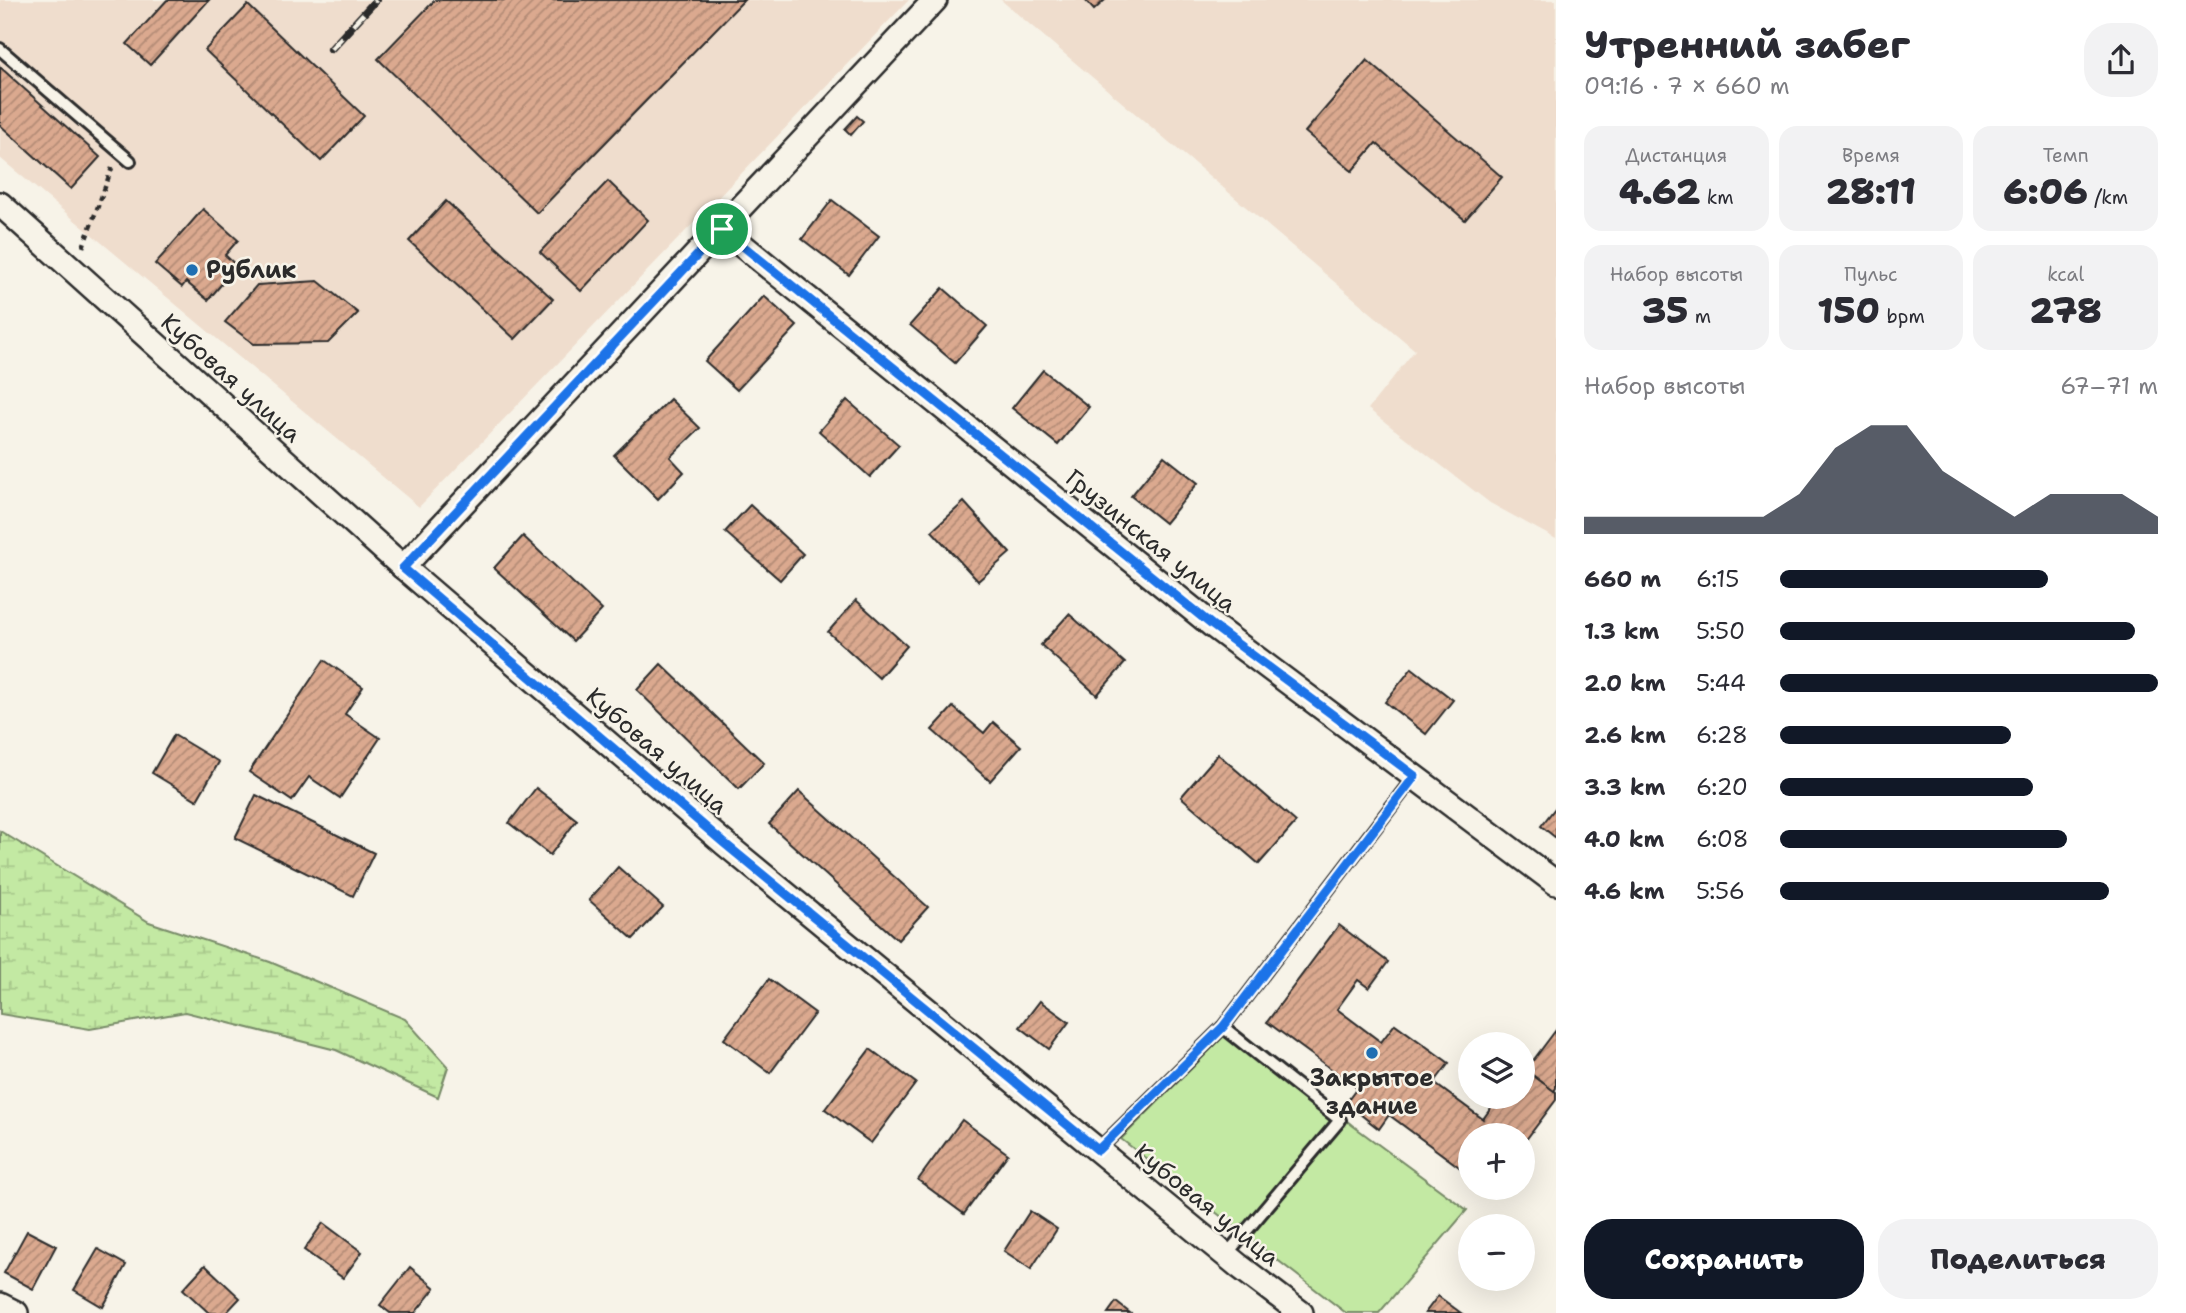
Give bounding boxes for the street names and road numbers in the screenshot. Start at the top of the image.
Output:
street label: Кубовая улица [154,306,308,450]
street label: Грузинская улица [1059,462,1243,620]
street label: Кубовая улица [579,680,735,822]
street label: Кубовая улица [1128,1136,1286,1274]

